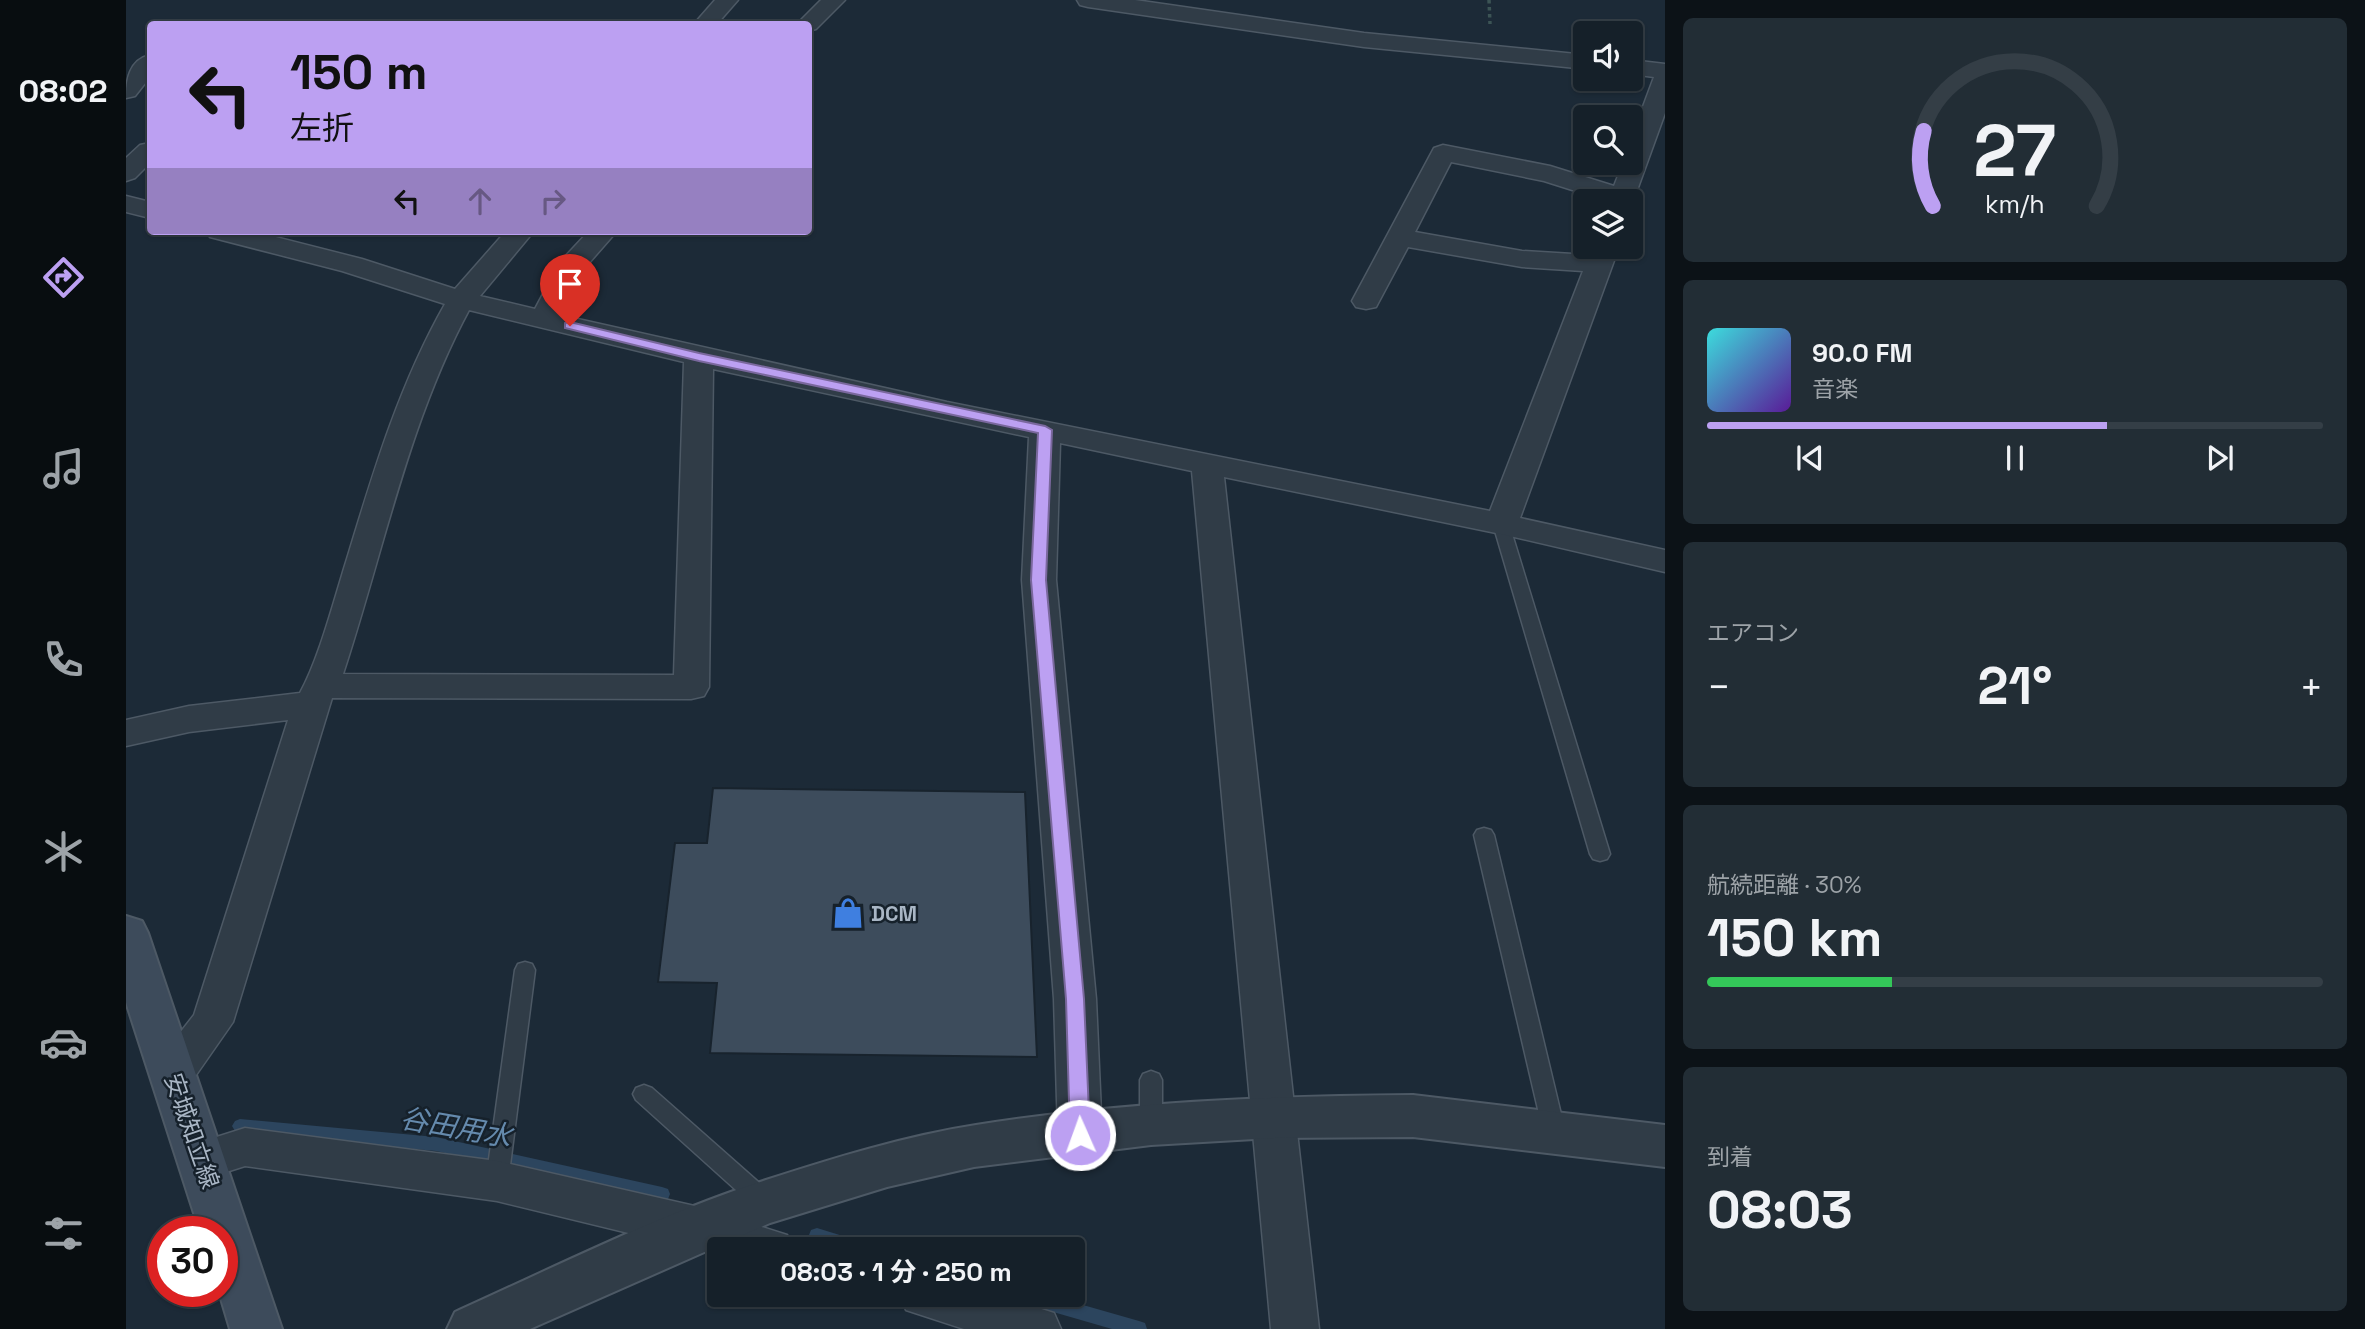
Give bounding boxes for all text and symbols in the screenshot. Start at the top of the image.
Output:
map controls [1573,21,1643,259]
button: sound [1573,21,1643,91]
text: 150 m [290,41,428,103]
icon: left [175,49,266,140]
text: 08:02 [18,71,108,111]
text: 27 [1974,104,2056,197]
button: search [1573,105,1643,175]
text: 左折 [290,108,354,148]
icon: left [388,182,426,220]
icon: ahead [461,182,499,220]
icon: right [534,182,572,220]
text: km/h [1985,188,2045,220]
button: layers [1573,189,1643,259]
icon: directions [39,253,88,302]
pin [540,254,600,326]
icon: arrive [551,265,589,303]
text: 90.0 FM [1812,336,1912,370]
text: 音楽 [1812,374,1858,404]
icon: previous [1791,439,1829,477]
icon: pause [1996,439,2034,477]
icon: next [2201,439,2239,477]
icon: music [39,444,88,493]
text: エアコン [1707,618,1799,648]
icon: phone [39,635,88,684]
text: 21° [1978,653,2052,719]
text: − [1707,663,1731,711]
text: + [2299,663,2323,711]
icon: climate [39,827,88,876]
text: 航続距離 · 30% [1707,870,1862,900]
shop icon: DCM [831,896,865,930]
place label: DCM [871,900,917,927]
text: 150 km [1707,905,1882,971]
icon: car [39,1018,88,1067]
street label: 安城知立線 [158,1069,226,1193]
position arrow [1043,1098,1117,1172]
water label: 谷田用水 [398,1100,517,1155]
text: 到着 [1707,1142,1753,1172]
text: 08:03 [1707,1177,1853,1243]
icon: filters [39,1209,88,1258]
speed limit sign: 30 [147,1216,238,1307]
text: 08:03 · 1 分 · 250 m [780,1255,1012,1289]

